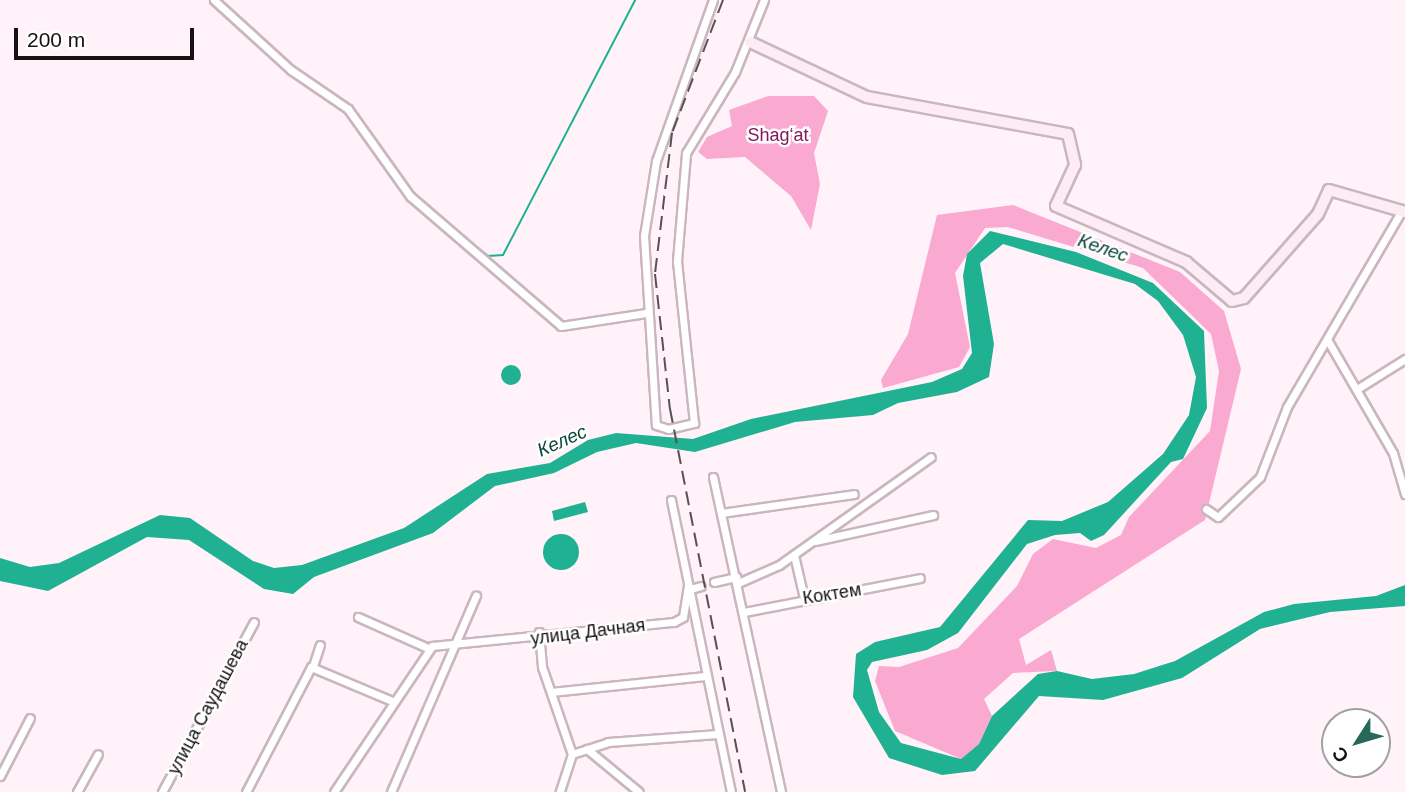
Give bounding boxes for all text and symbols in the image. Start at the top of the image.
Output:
scale bar [18,14,198,58]
text: 200 m [27,28,85,51]
park label: Shag‘at [747,124,809,146]
water label: Келес [1075,229,1131,267]
water label: Келес [534,420,590,462]
street label: Коктем [801,579,863,609]
street label: улица Дачная [529,614,647,650]
street label: улица Саудашева [163,636,253,778]
north arrow [1321,708,1391,778]
text: С [1328,743,1353,767]

